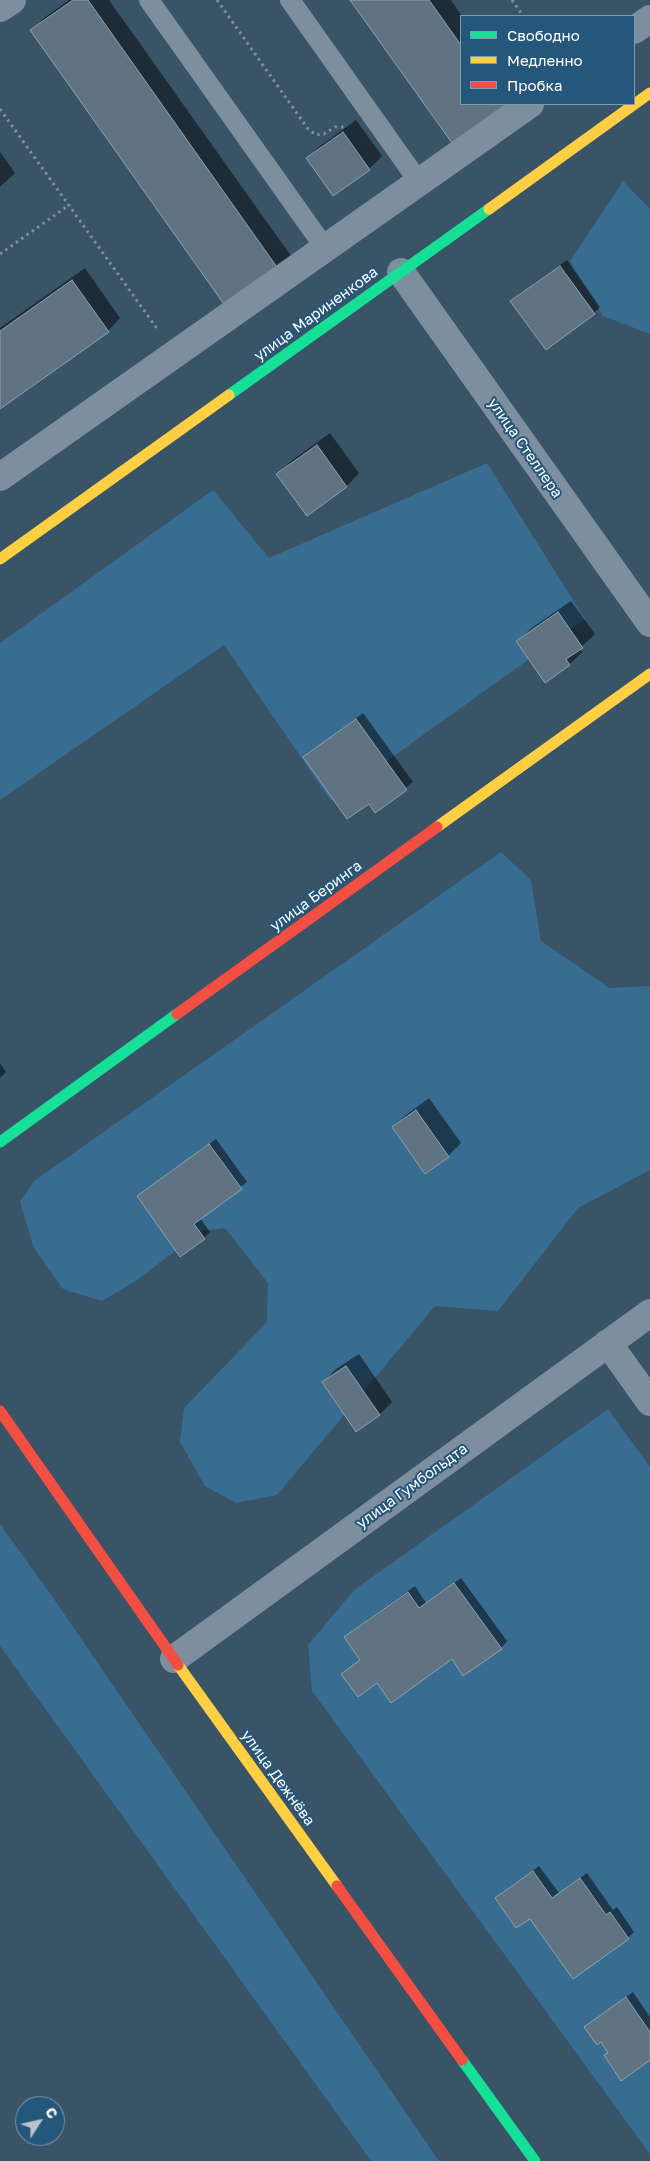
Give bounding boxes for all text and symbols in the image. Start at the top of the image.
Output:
legend [460,15,635,105]
text: Свободно [507,26,580,44]
text: Медленно [507,51,583,69]
text: Пробка [507,76,562,94]
street label: улица Мариненкова [251,263,381,365]
street label: улица Стеллера [484,395,566,501]
street label: улица Беринга [267,857,365,935]
street label: улица Гумбольдта [353,1440,471,1532]
street label: улица Дежнёва [237,1727,319,1829]
north arrow [15,2096,65,2146]
text: С [42,2104,62,2122]

